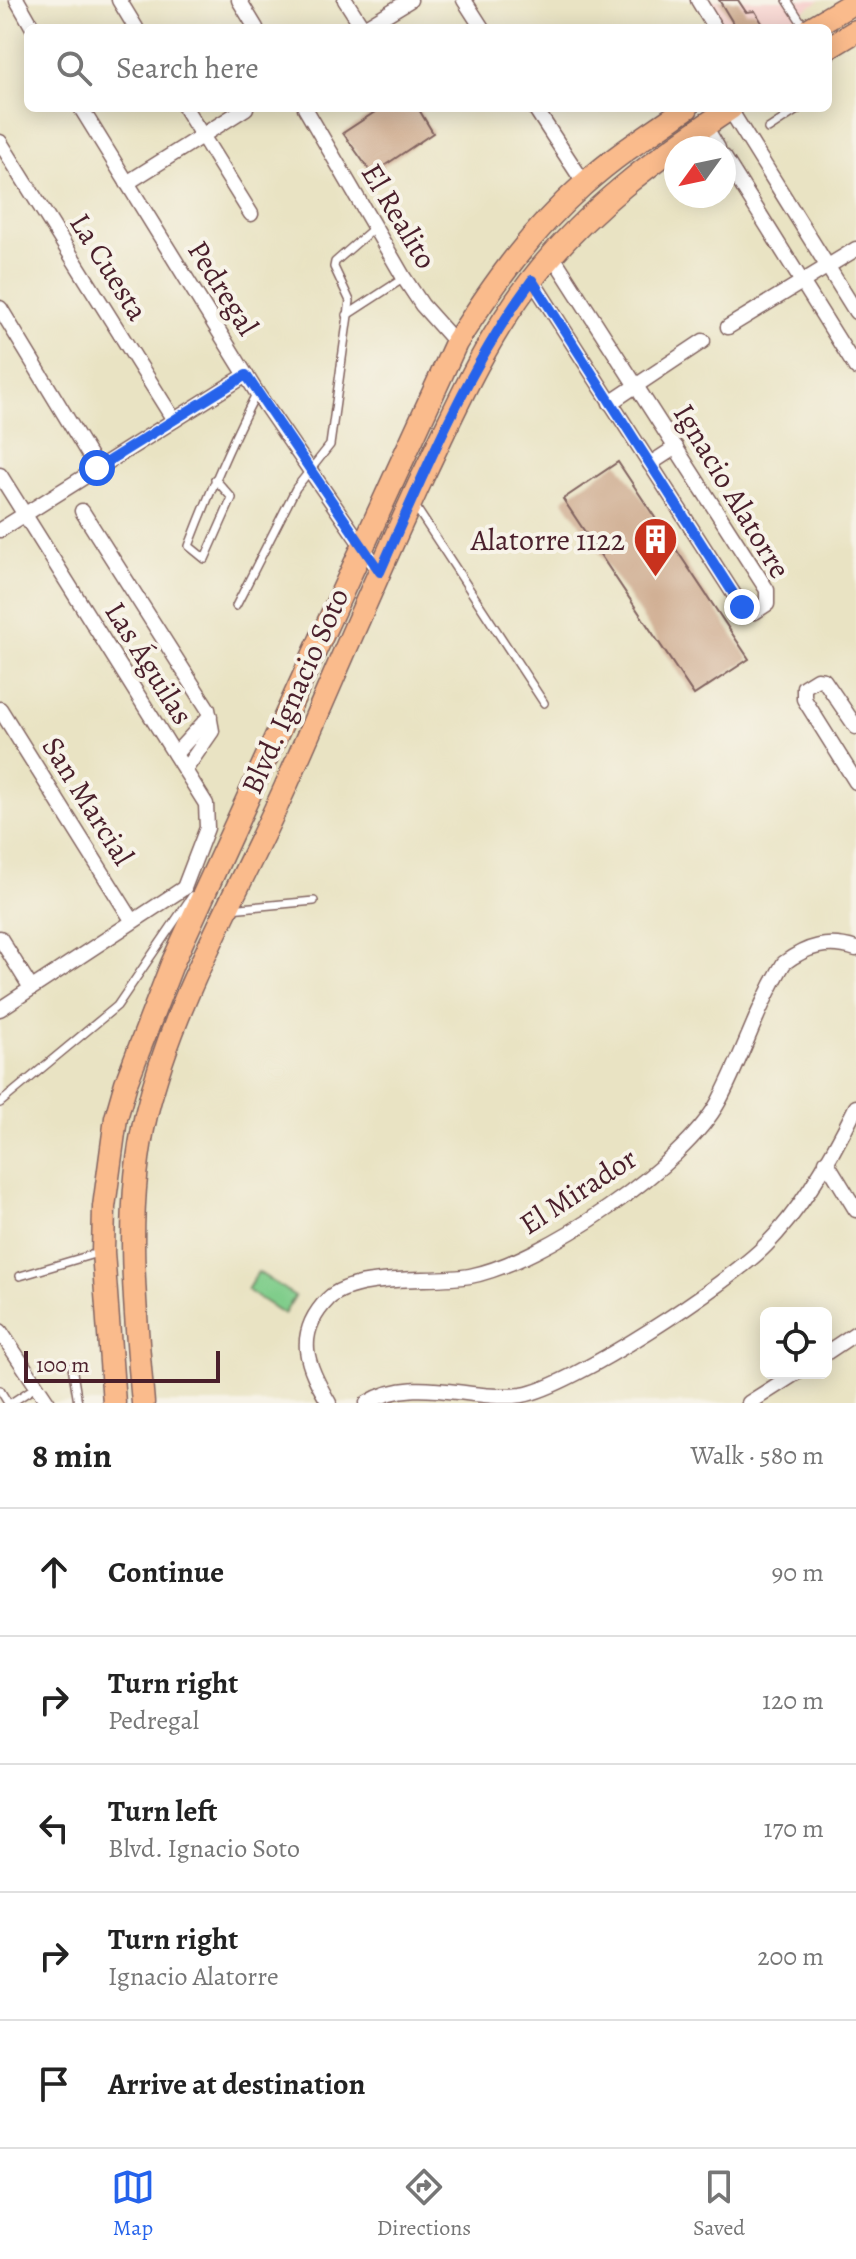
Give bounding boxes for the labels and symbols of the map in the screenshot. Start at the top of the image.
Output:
north arrow [664,136,736,208]
street label: El Realito [352,156,446,276]
street label: La Cuesta [60,206,158,328]
street label: Pedregal [178,233,268,343]
street label: Ignacio Alatorre [664,396,800,586]
route start [79,450,115,486]
building icon: Alatorre 1122 [632,516,680,579]
place label: Alatorre 1122 [470,520,625,560]
street label: Blvd. Ignacio Soto [232,582,358,800]
route end [724,589,760,625]
street label: Las Águilas [96,594,202,732]
street label: San Marcial [33,729,143,873]
street label: El Mirador [512,1138,644,1244]
scale bar [24,1347,220,1383]

